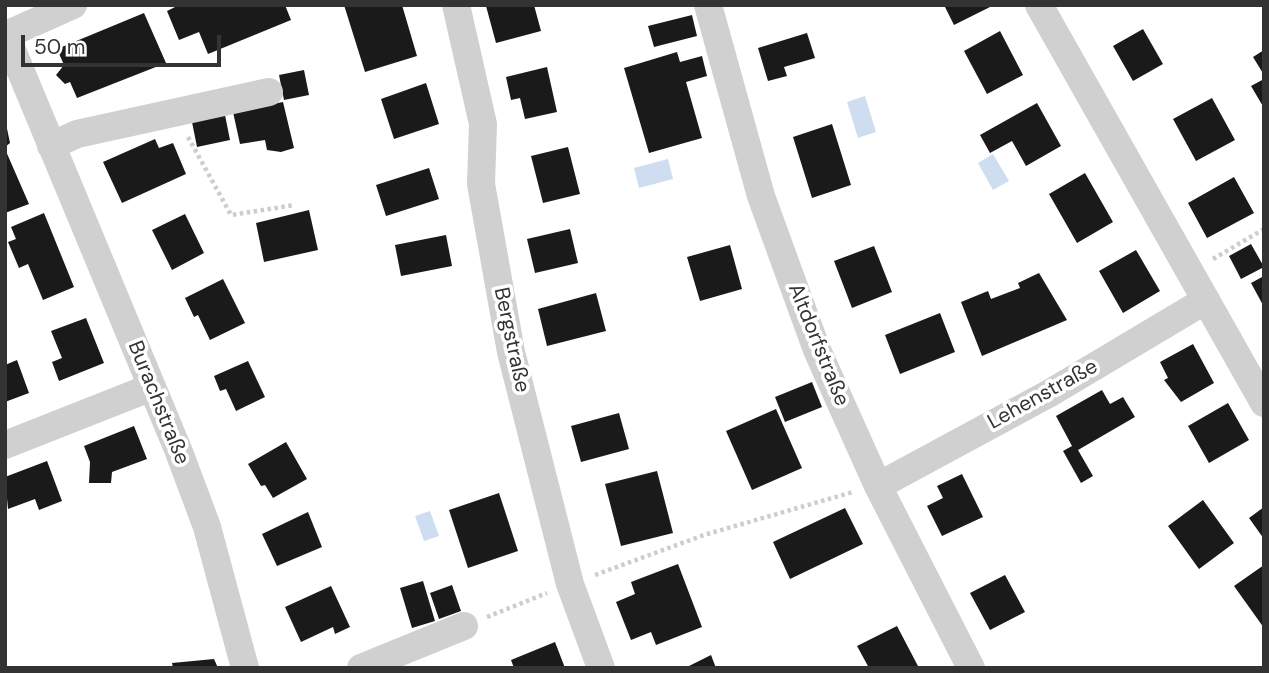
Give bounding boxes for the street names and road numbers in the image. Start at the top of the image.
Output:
street label: Altdorfstraße [782,280,854,410]
street label: Bergstraße [488,285,534,395]
street label: Burachstraße [122,338,194,468]
street label: Lehenstraße [984,354,1102,436]

